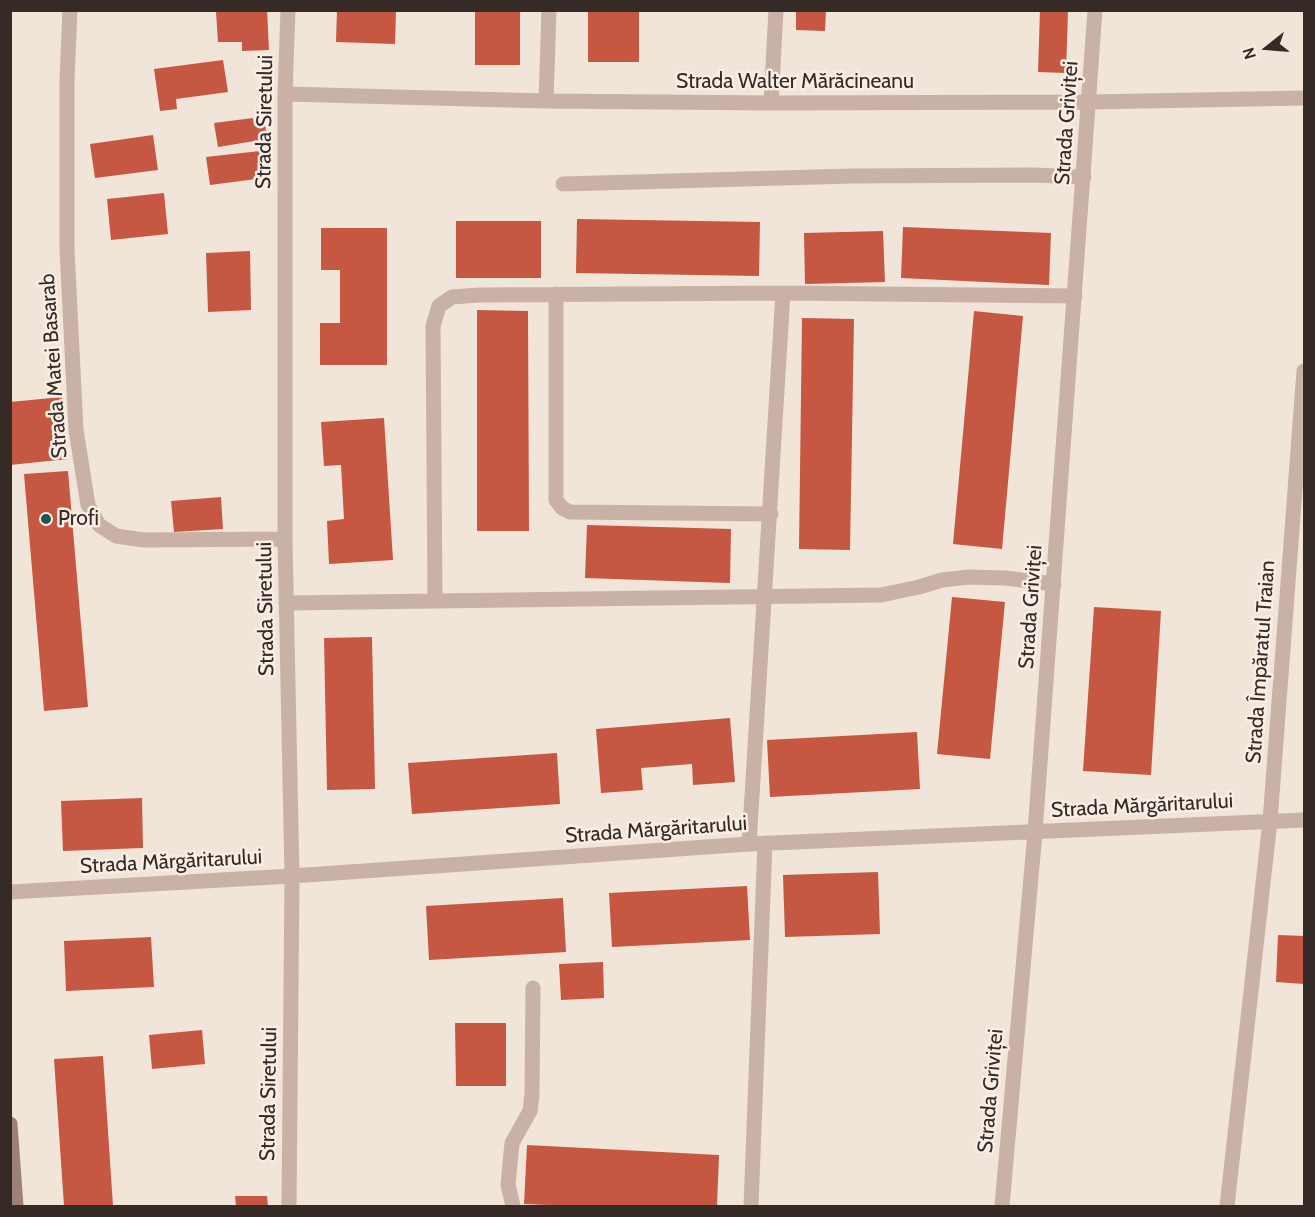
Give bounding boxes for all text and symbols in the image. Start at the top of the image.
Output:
north arrow [1237,18,1297,78]
text: N [1239,45,1260,62]
street label: Strada Siretului [251,55,279,189]
street label: Strada Griviței [1050,60,1084,186]
street label: Strada Walter Mărăcineanu [676,69,914,95]
street label: Strada Matei Basarab [35,273,73,459]
place label: Profi [58,506,99,532]
marker: Profi [39,512,53,526]
street label: Strada Siretului [252,542,280,676]
street label: Strada Griviței [1014,544,1048,670]
street label: Strada Împăratul Traian [1241,560,1281,764]
street label: Strada Mărgăritarului [1050,789,1234,823]
street label: Strada Mărgăritarului [564,811,748,849]
street label: Strada Mărgăritarului [79,845,263,879]
street label: Strada Siretului [255,1027,283,1161]
street label: Strada Griviței [973,1028,1009,1154]

